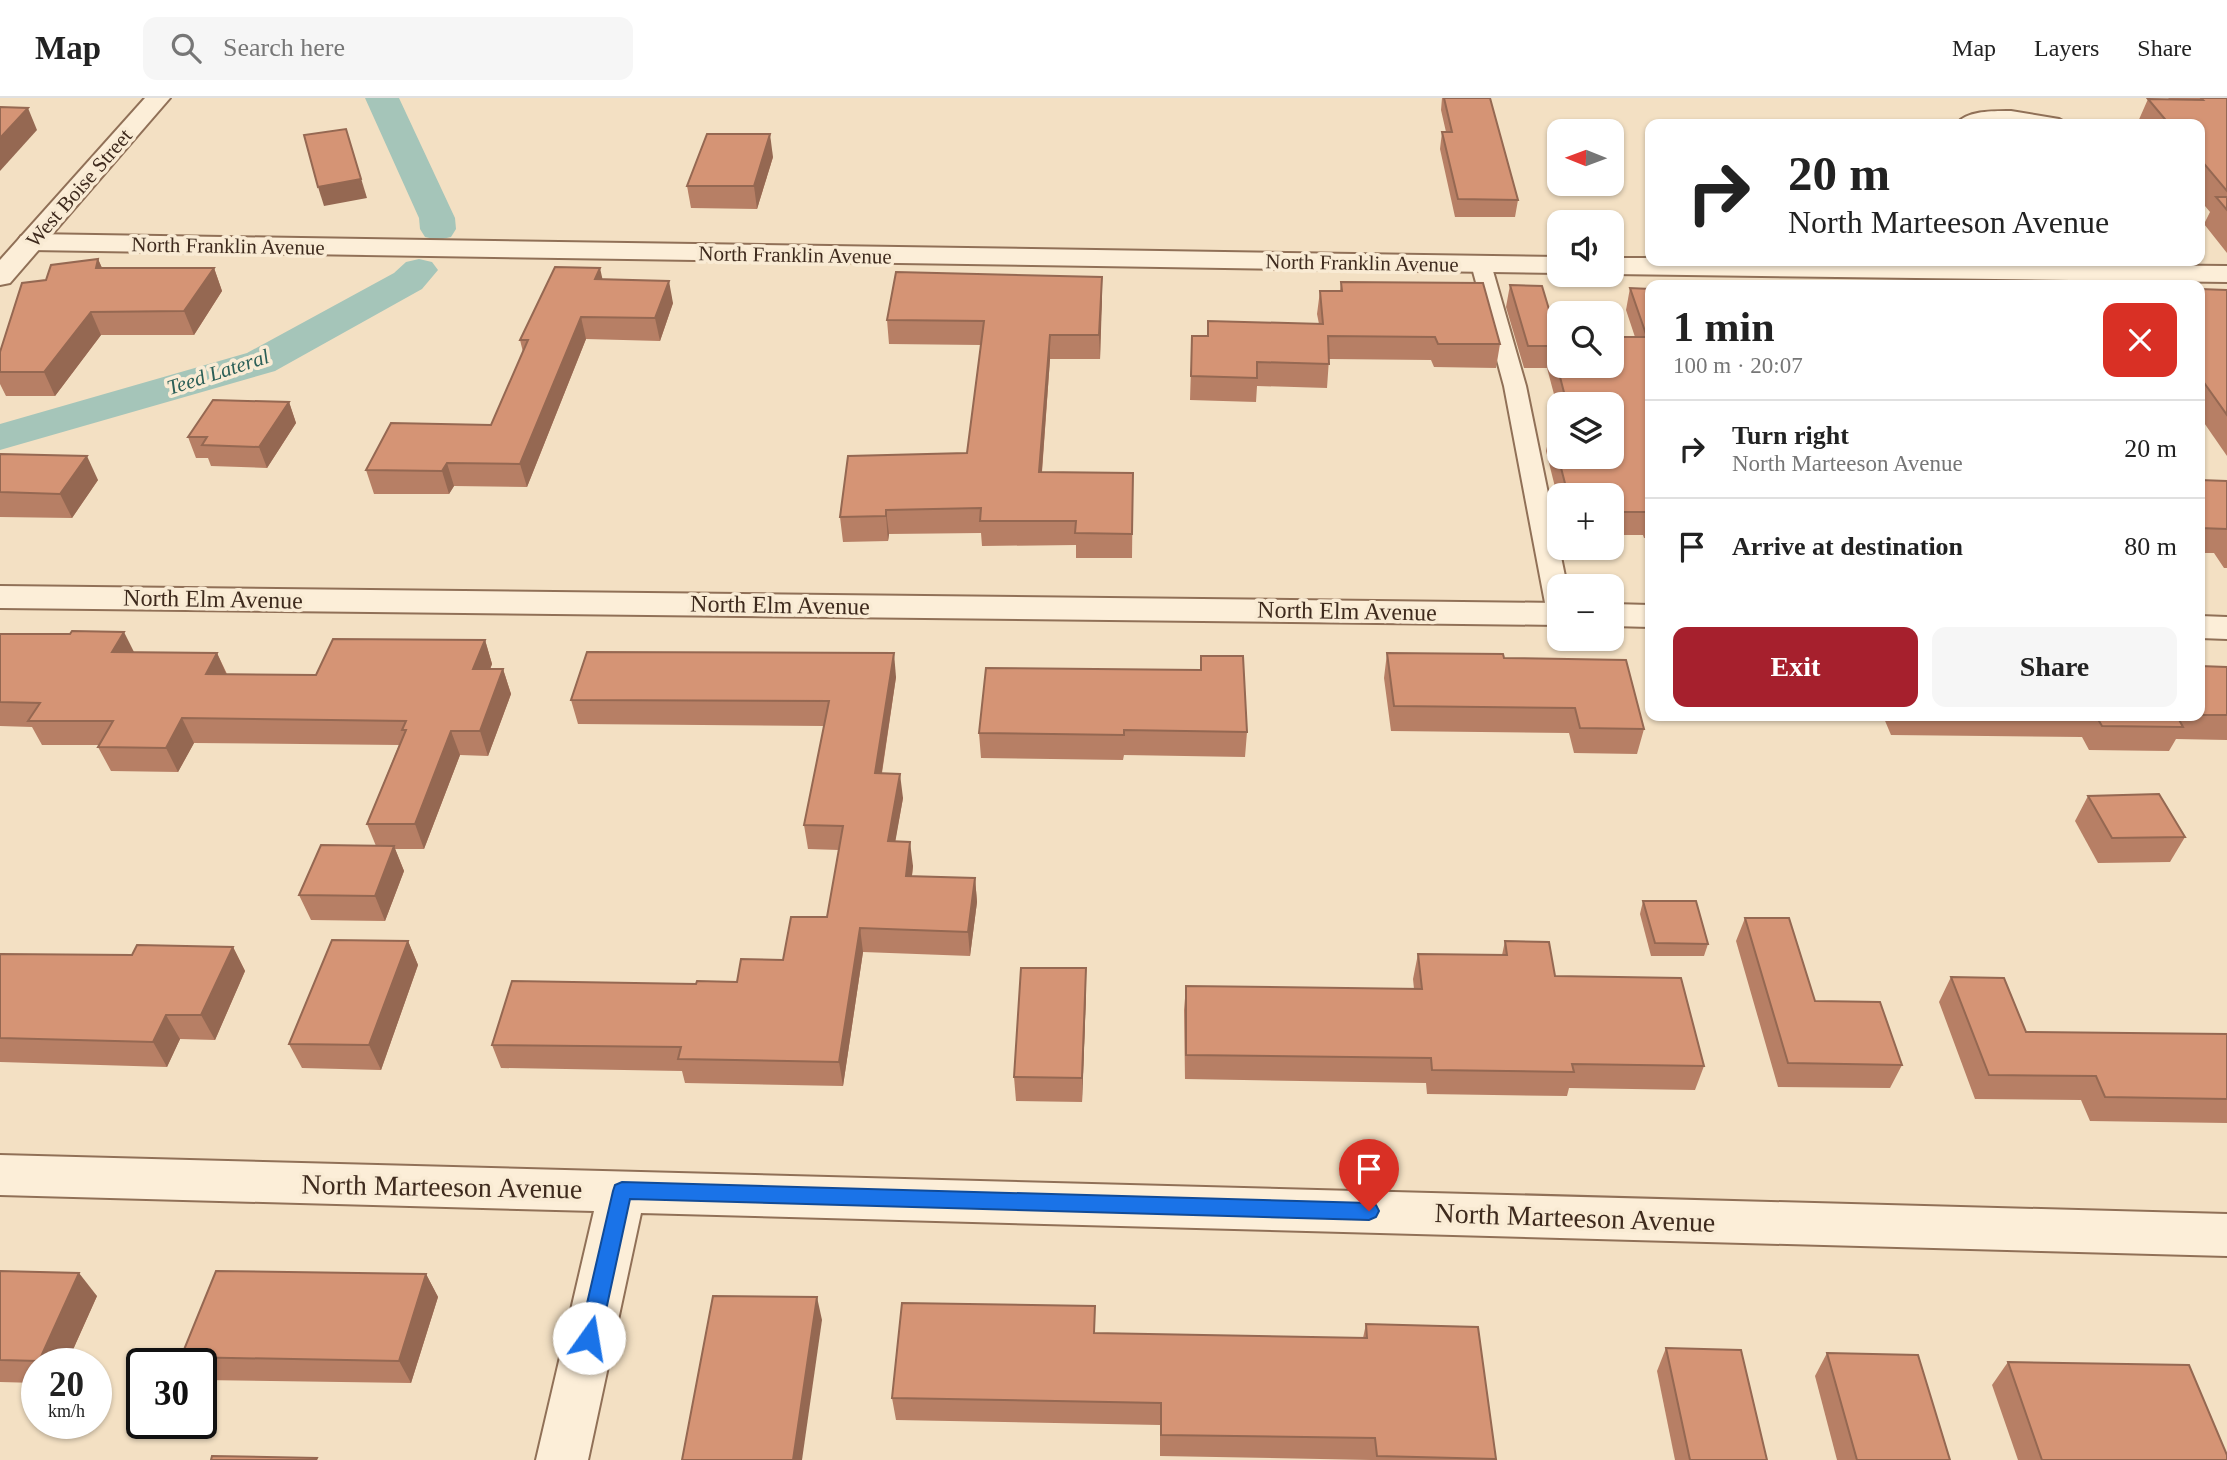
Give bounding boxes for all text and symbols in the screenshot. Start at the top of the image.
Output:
search box [143,17,633,80]
icon: search [167,29,205,67]
text: Map [35,30,101,66]
text: Search here [223,33,345,62]
text: Map [1952,35,1996,61]
text: Layers [2034,35,2099,61]
text: Share [2137,35,2192,61]
north arrow [1547,119,1624,196]
map controls [1547,119,1624,651]
street label: West Boise Street [21,124,137,252]
text: 20 m [1788,146,1890,201]
icon: right [1673,147,1764,238]
text: North Marteeson Avenue [1788,204,2109,240]
button: sound [1547,210,1624,287]
street label: North Franklin Avenue [131,232,325,260]
street label: North Franklin Avenue [698,241,892,269]
street label: North Franklin Avenue [1265,249,1459,277]
button: search [1547,301,1624,378]
button: close [2103,303,2177,377]
text: 1 min [1673,304,1775,350]
water label: Teed Lateral [164,344,272,400]
text: 100 m · 20:07 [1673,353,1803,378]
button: layers [1547,392,1624,469]
text: Turn right [1732,421,1849,450]
icon: right [1673,430,1711,468]
text: 20 m [2124,434,2177,463]
text: North Marteeson Avenue [1732,451,1963,476]
button: + [1547,483,1624,560]
icon: arrive [1673,528,1711,566]
text: Arrive at destination [1732,532,1963,561]
text: 80 m [2124,532,2177,561]
button: − [1547,574,1624,651]
street label: North Elm Avenue [123,584,303,614]
street label: North Elm Avenue [690,590,870,620]
street label: North Elm Avenue [1257,596,1437,626]
button: Exit [1673,627,1918,707]
button: Share [1932,627,2177,707]
pin [1339,1139,1399,1211]
icon: arrive [1350,1150,1388,1188]
street label: North Marteeson Avenue [301,1169,583,1204]
street label: North Marteeson Avenue [1434,1197,1716,1238]
position arrow [552,1301,626,1375]
speed limit sign: 30 [126,1348,217,1439]
text: 20 [49,1365,84,1404]
text: km/h [48,1401,85,1421]

